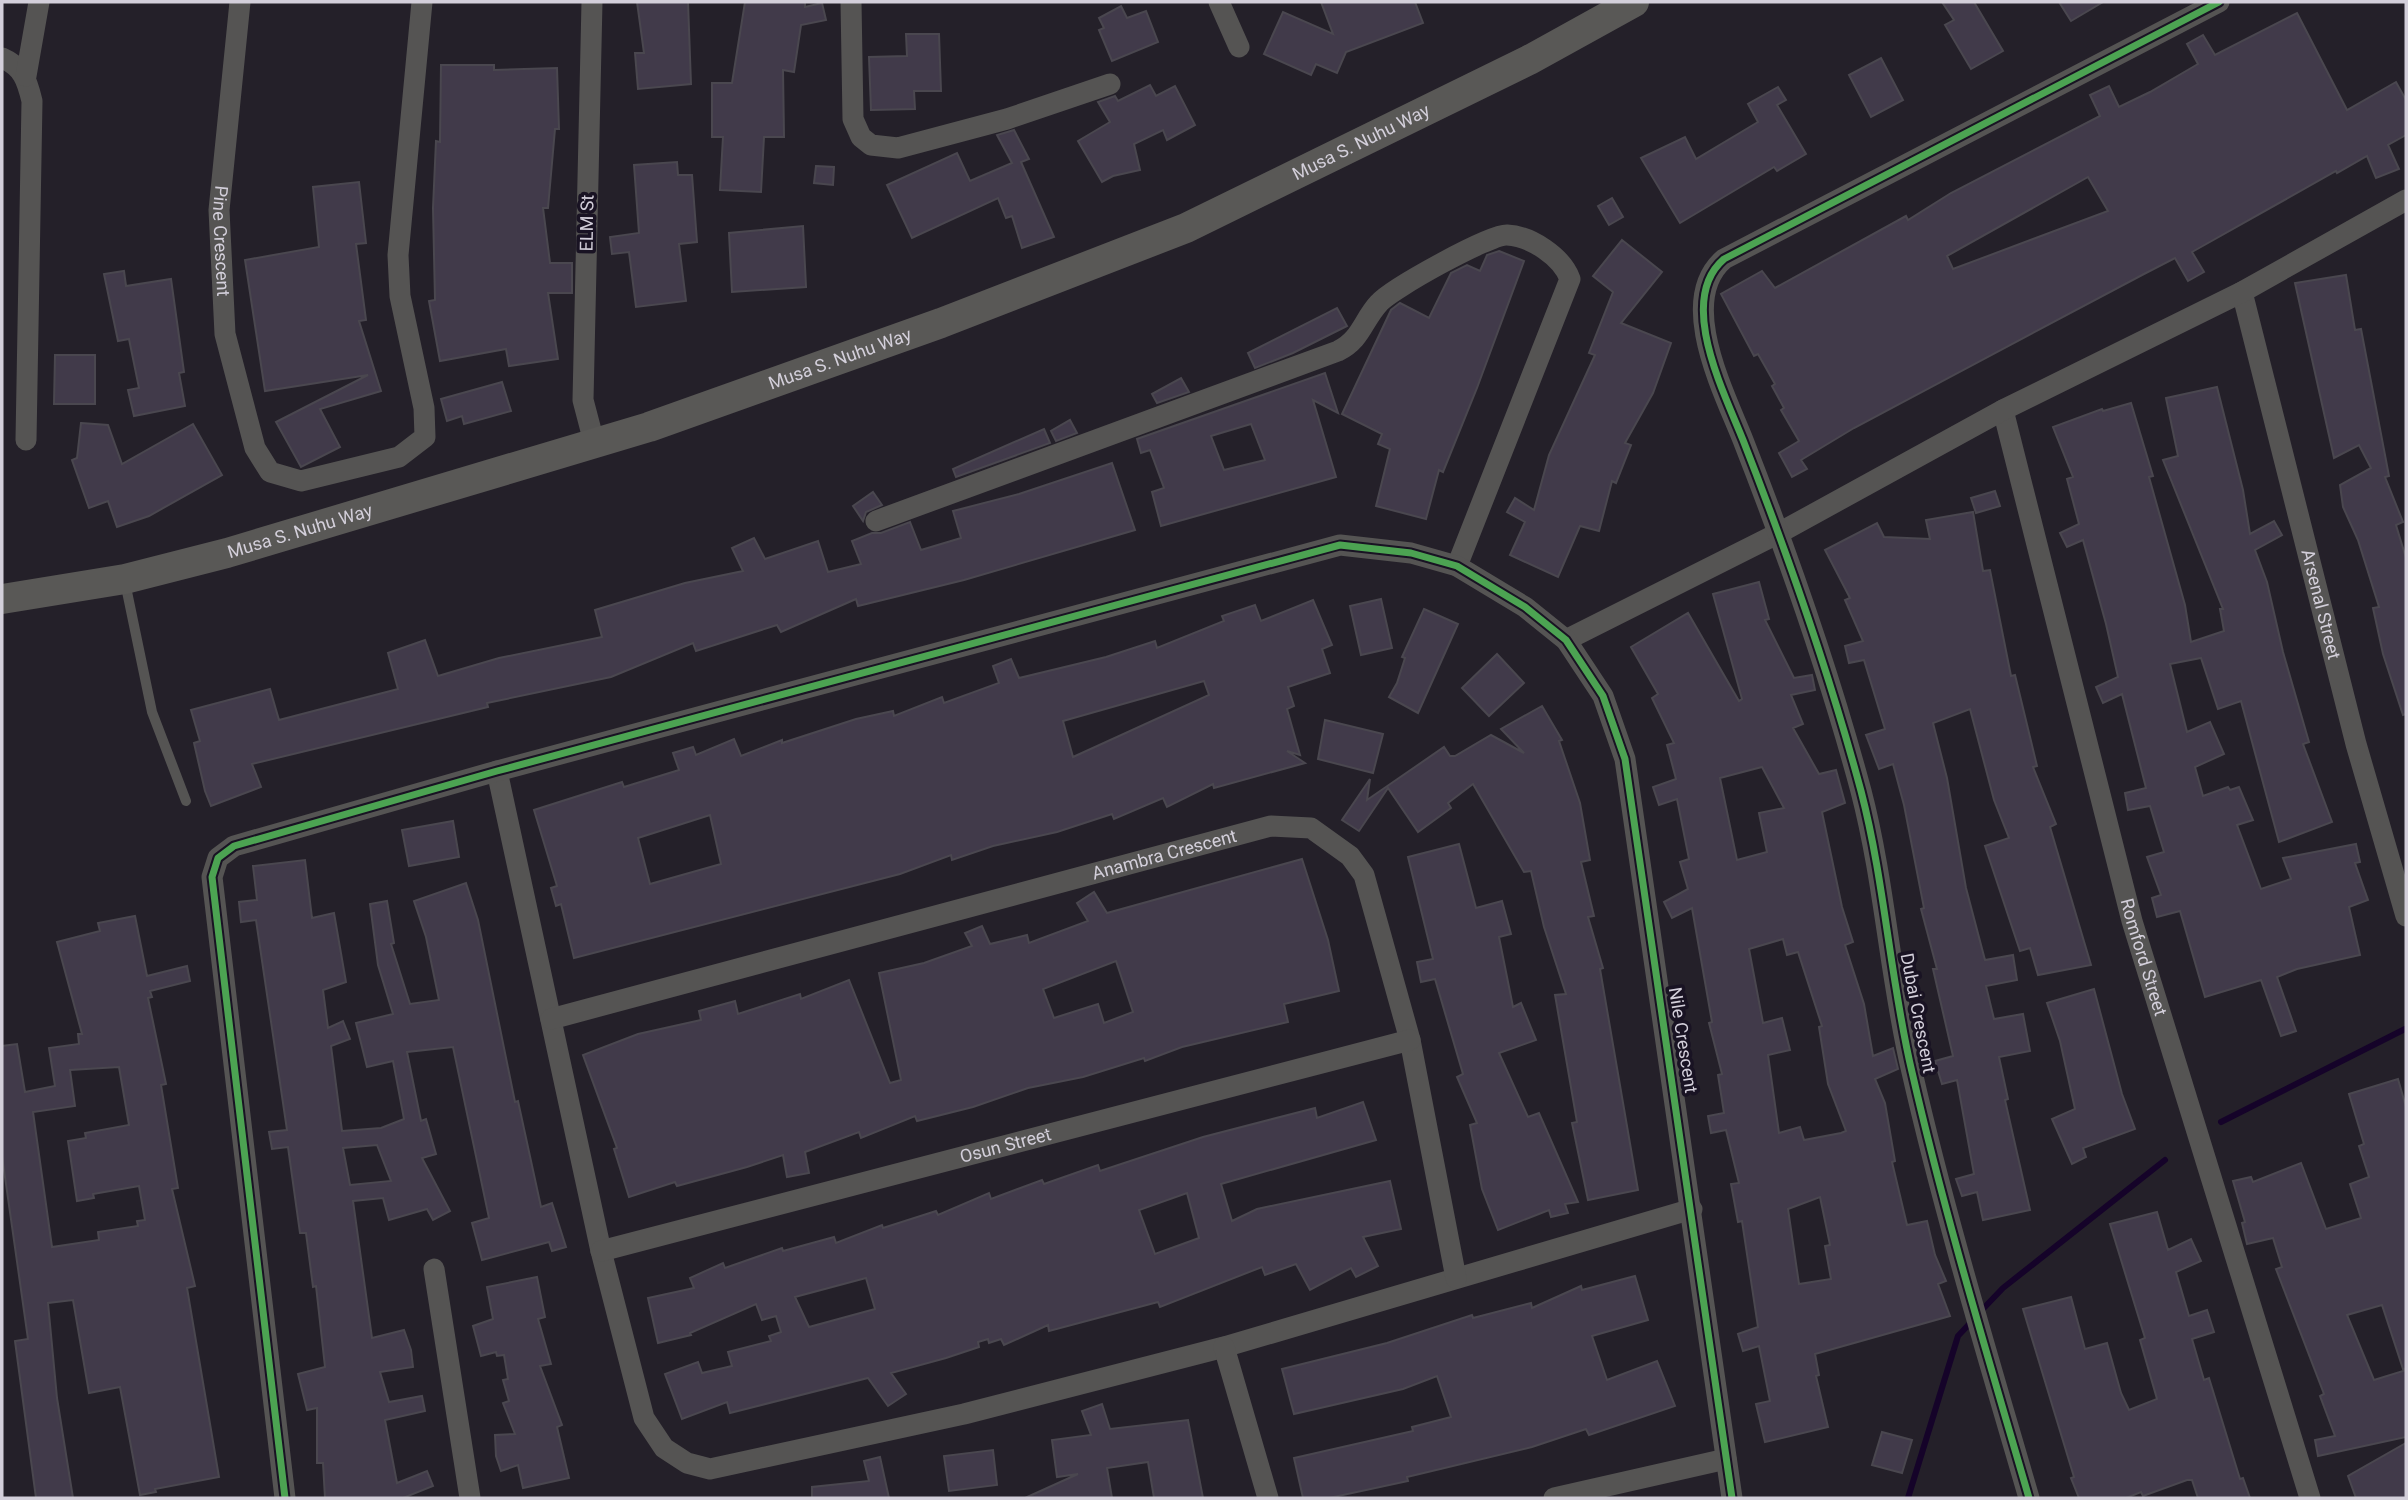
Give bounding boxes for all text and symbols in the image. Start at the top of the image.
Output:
street label: Musa S. Nuhu Way [1289,99,1433,184]
street label: Pine Crescent [209,185,234,297]
street label: ELM St [576,194,597,252]
street label: Musa S. Nuhu Way [766,323,914,394]
street label: Musa S. Nuhu Way [225,499,375,562]
street label: Arsenal Street [2297,547,2345,661]
street label: Anambra Crescent [1090,825,1239,884]
street label: Romford Street [2117,896,2172,1019]
street label: Dubai Crescent [1897,951,1940,1075]
street label: Nile Crescent [1665,985,1702,1094]
street label: Osun Street [957,1123,1053,1167]

